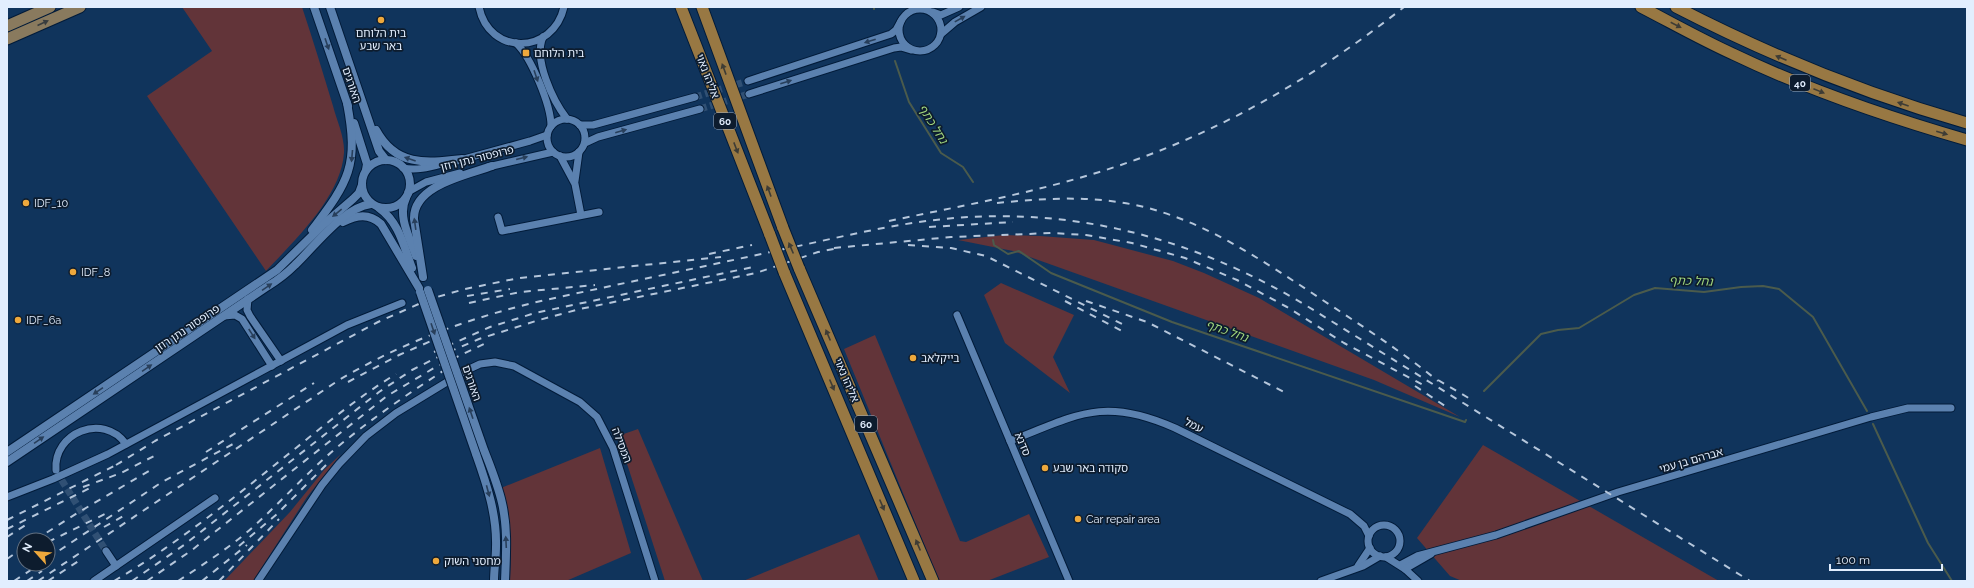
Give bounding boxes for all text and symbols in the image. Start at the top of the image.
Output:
marker: בית הלוחם באר שבע [376,15,386,25]
one-way arrow [954,16,966,23]
one-way arrow [37,20,48,26]
one-way arrow [1670,22,1682,28]
place label: בית הלוחם באר שבע [356,27,406,53]
one-way arrow [324,38,330,50]
one-way arrow [864,38,876,44]
place label: בית הלוחם [534,47,584,60]
marker: בית הלוחם [521,48,531,58]
street label: אליהו נאוי [693,52,722,100]
one-way arrow [1775,54,1787,60]
one-way arrow [721,62,727,74]
street label: האורגים [339,66,364,105]
one-way arrow [534,70,540,82]
road number: 40 [1790,75,1810,91]
one-way arrow [780,79,792,85]
one-way arrow [1814,89,1826,95]
one-way arrow [1896,101,1908,107]
water label: נחל כתף [916,102,951,147]
road number: 60 [714,113,736,129]
one-way arrow [615,127,628,133]
one-way arrow [1936,130,1948,136]
one-way arrow [733,142,739,154]
street label: פרופסור נתן רוזן [439,143,516,174]
one-way arrow [349,149,356,162]
one-way arrow [516,155,529,161]
one-way arrow [403,156,415,162]
one-way arrow [765,185,771,197]
place label: IDF_10 [34,197,68,210]
marker: IDF_10 [21,198,31,208]
one-way arrow [331,209,342,218]
one-way arrow [412,218,418,230]
one-way arrow [788,242,794,253]
place label: IDF_8 [81,266,110,279]
marker: IDF_8 [68,267,78,277]
water label: נחל כתף [1669,273,1714,289]
one-way arrow [262,283,272,291]
street label: פרופסור נתן רוזן [152,302,222,355]
place label: IDF_6a [26,314,61,327]
marker: IDF_6a [13,315,23,325]
water label: נחל כתף [1204,317,1251,345]
one-way arrow [430,323,436,335]
one-way arrow [248,329,256,340]
one-way arrow [825,330,831,341]
place label: בייקלאב [921,352,960,365]
marker: בייקלאב [908,353,918,363]
street label: אליהו נאוי [832,356,862,404]
one-way arrow [142,364,152,372]
street label: האורגים [459,364,484,403]
one-way arrow [829,380,835,391]
one-way arrow [93,387,104,395]
one-way arrow [468,407,474,419]
street label: עמל [1182,415,1205,436]
road number: 60 [855,416,877,432]
street label: המסילה [609,426,634,465]
street label: סדנא [1012,431,1033,458]
one-way arrow [34,436,45,444]
street label: אברהם בן עמי [1658,445,1725,476]
place label: סקודה באר שבע [1053,462,1128,475]
marker: סקודה באר שבע [1040,463,1050,473]
one-way arrow [486,485,492,498]
one-way arrow [880,500,886,512]
place label: Car repair area [1086,513,1160,526]
marker: Car repair area [1073,514,1083,524]
north arrow [16,532,56,572]
one-way arrow [503,536,510,548]
one-way arrow [914,539,921,551]
text: N [20,541,35,554]
scale bar [1830,546,1942,572]
text: 100 m [1836,553,1870,567]
place label: מחסני השוק [444,555,501,568]
marker: מחסני השוק [431,556,441,566]

